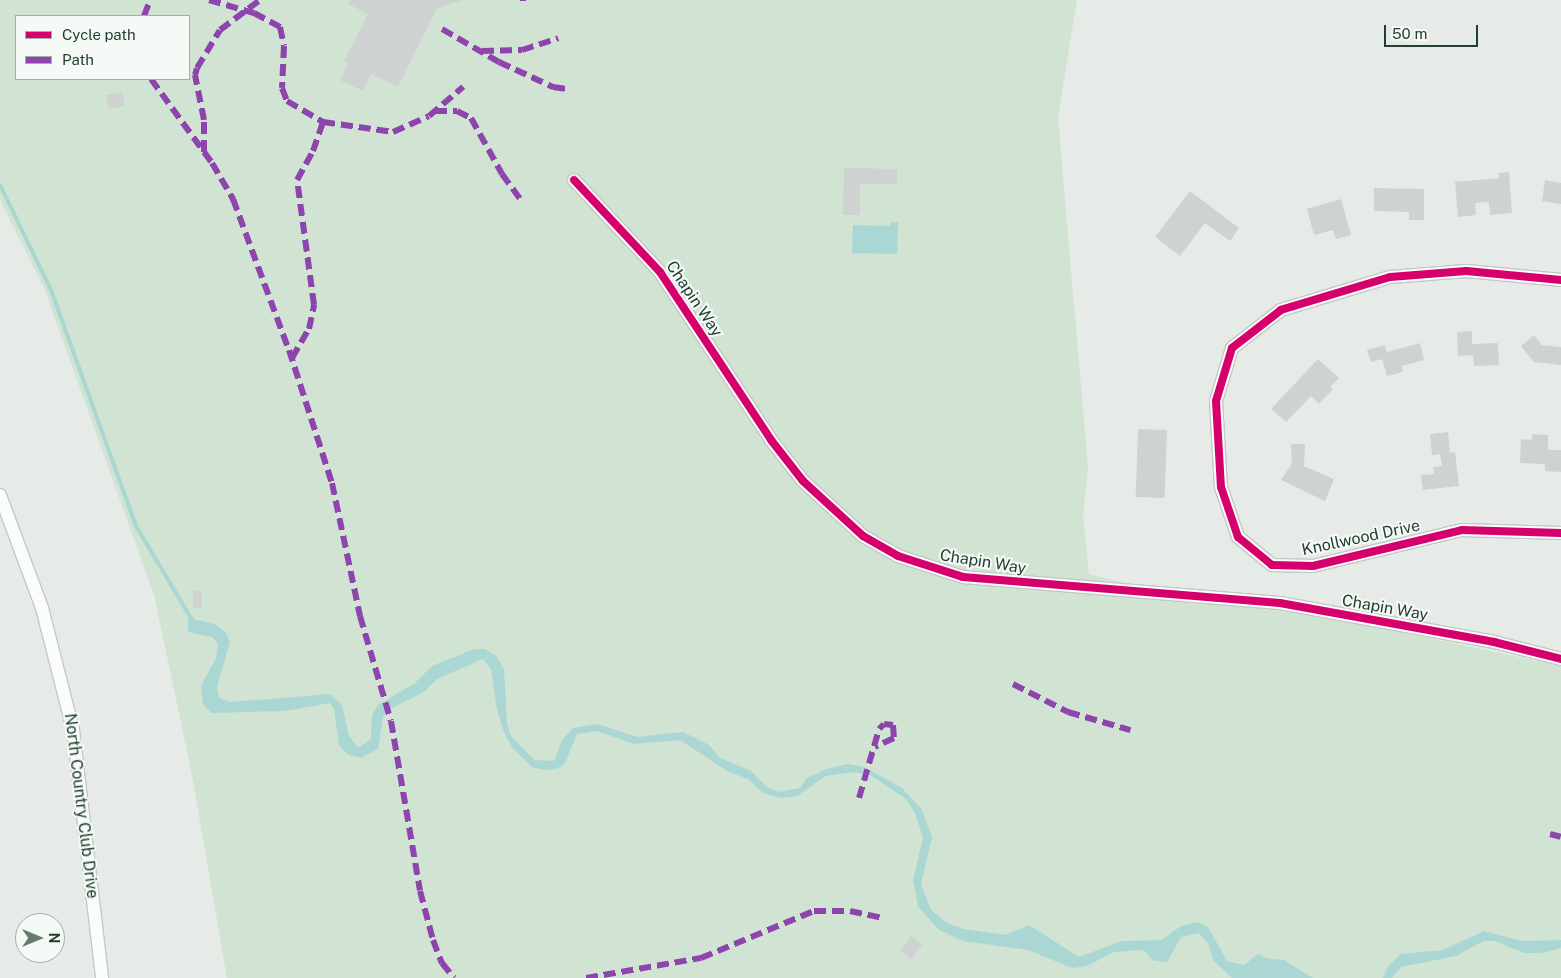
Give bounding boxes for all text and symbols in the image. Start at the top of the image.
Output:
legend [15,15,190,80]
scale bar [1386,15,1480,47]
text: 50 m [1392,25,1427,42]
text: Cycle path [62,26,136,43]
text: Path [62,51,94,68]
street label: Chapin Way [662,257,726,341]
street label: Knollwood Drive [1300,516,1422,560]
street label: Chapin Way [938,546,1028,578]
street label: Chapin Way [1340,591,1430,625]
street label: North Country Club Drive [60,712,102,900]
north arrow [15,913,65,963]
text: N [46,933,62,943]

